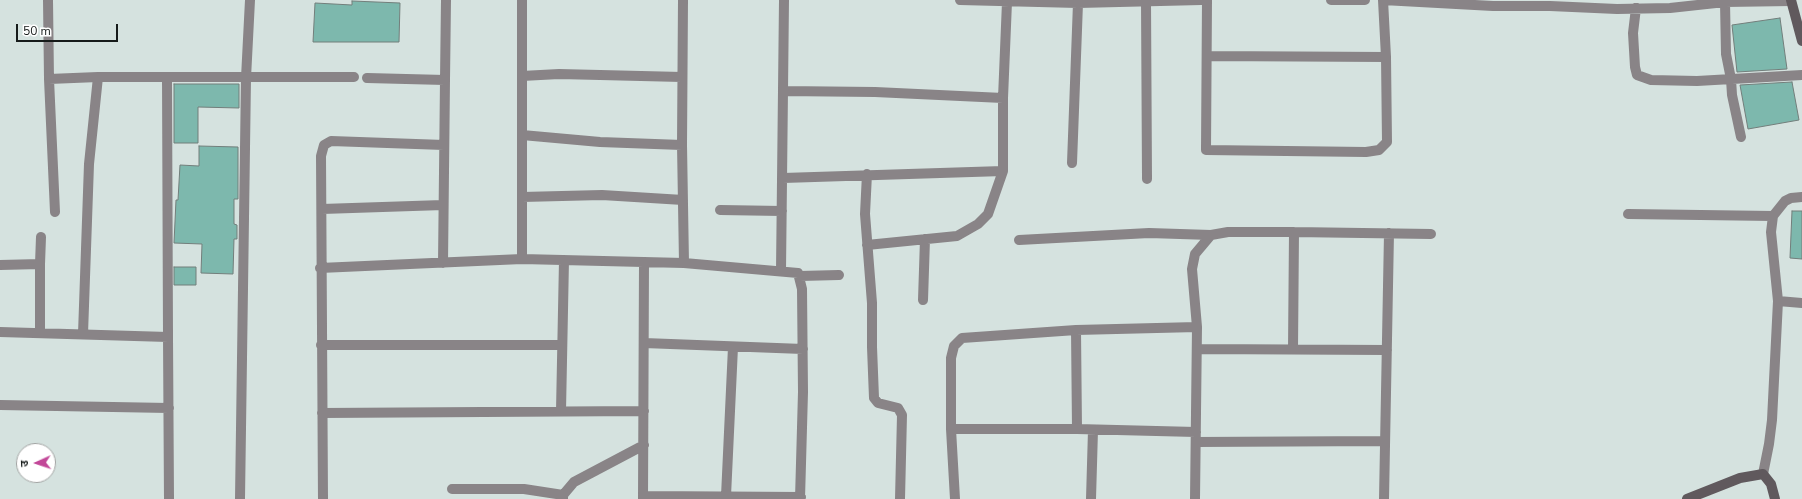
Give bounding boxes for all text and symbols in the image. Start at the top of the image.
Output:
scale bar [18,16,120,42]
text: 50 m [23,23,51,39]
north arrow [16,443,56,483]
text: उ [17,460,32,467]

